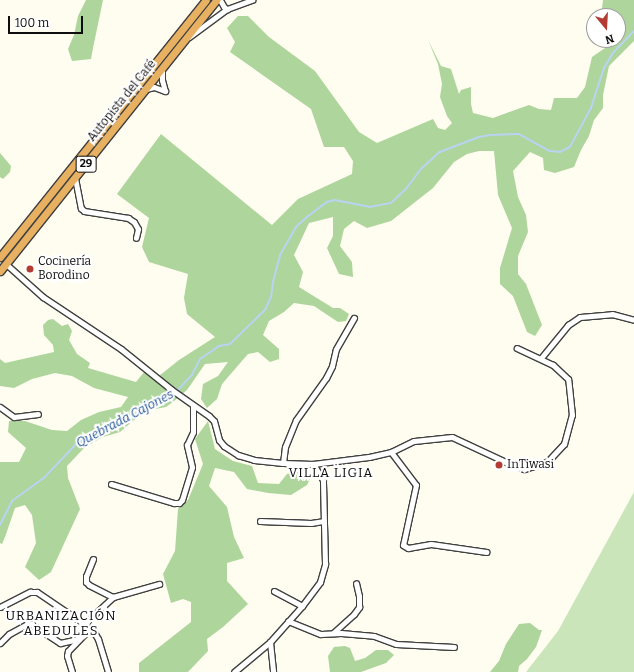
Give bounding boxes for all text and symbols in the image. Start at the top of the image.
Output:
scale bar [10,8,85,34]
north arrow [586,8,626,48]
text: 100 m [15,16,49,30]
text: N [604,31,616,46]
street label: Autopista del Café [85,57,159,145]
road number: 29 [75,155,97,173]
place label: Cocinería Borodino [38,255,91,283]
marker: Cocinería Borodino [25,264,35,274]
water label: Quebrada Cajones [74,387,176,451]
place label: InTiwasi [507,458,554,472]
marker: InTiwasi [494,460,504,470]
district label: VILLA LIGIA [288,465,374,481]
district label: URBANIZACIÓN ABEDULES [5,609,117,640]

